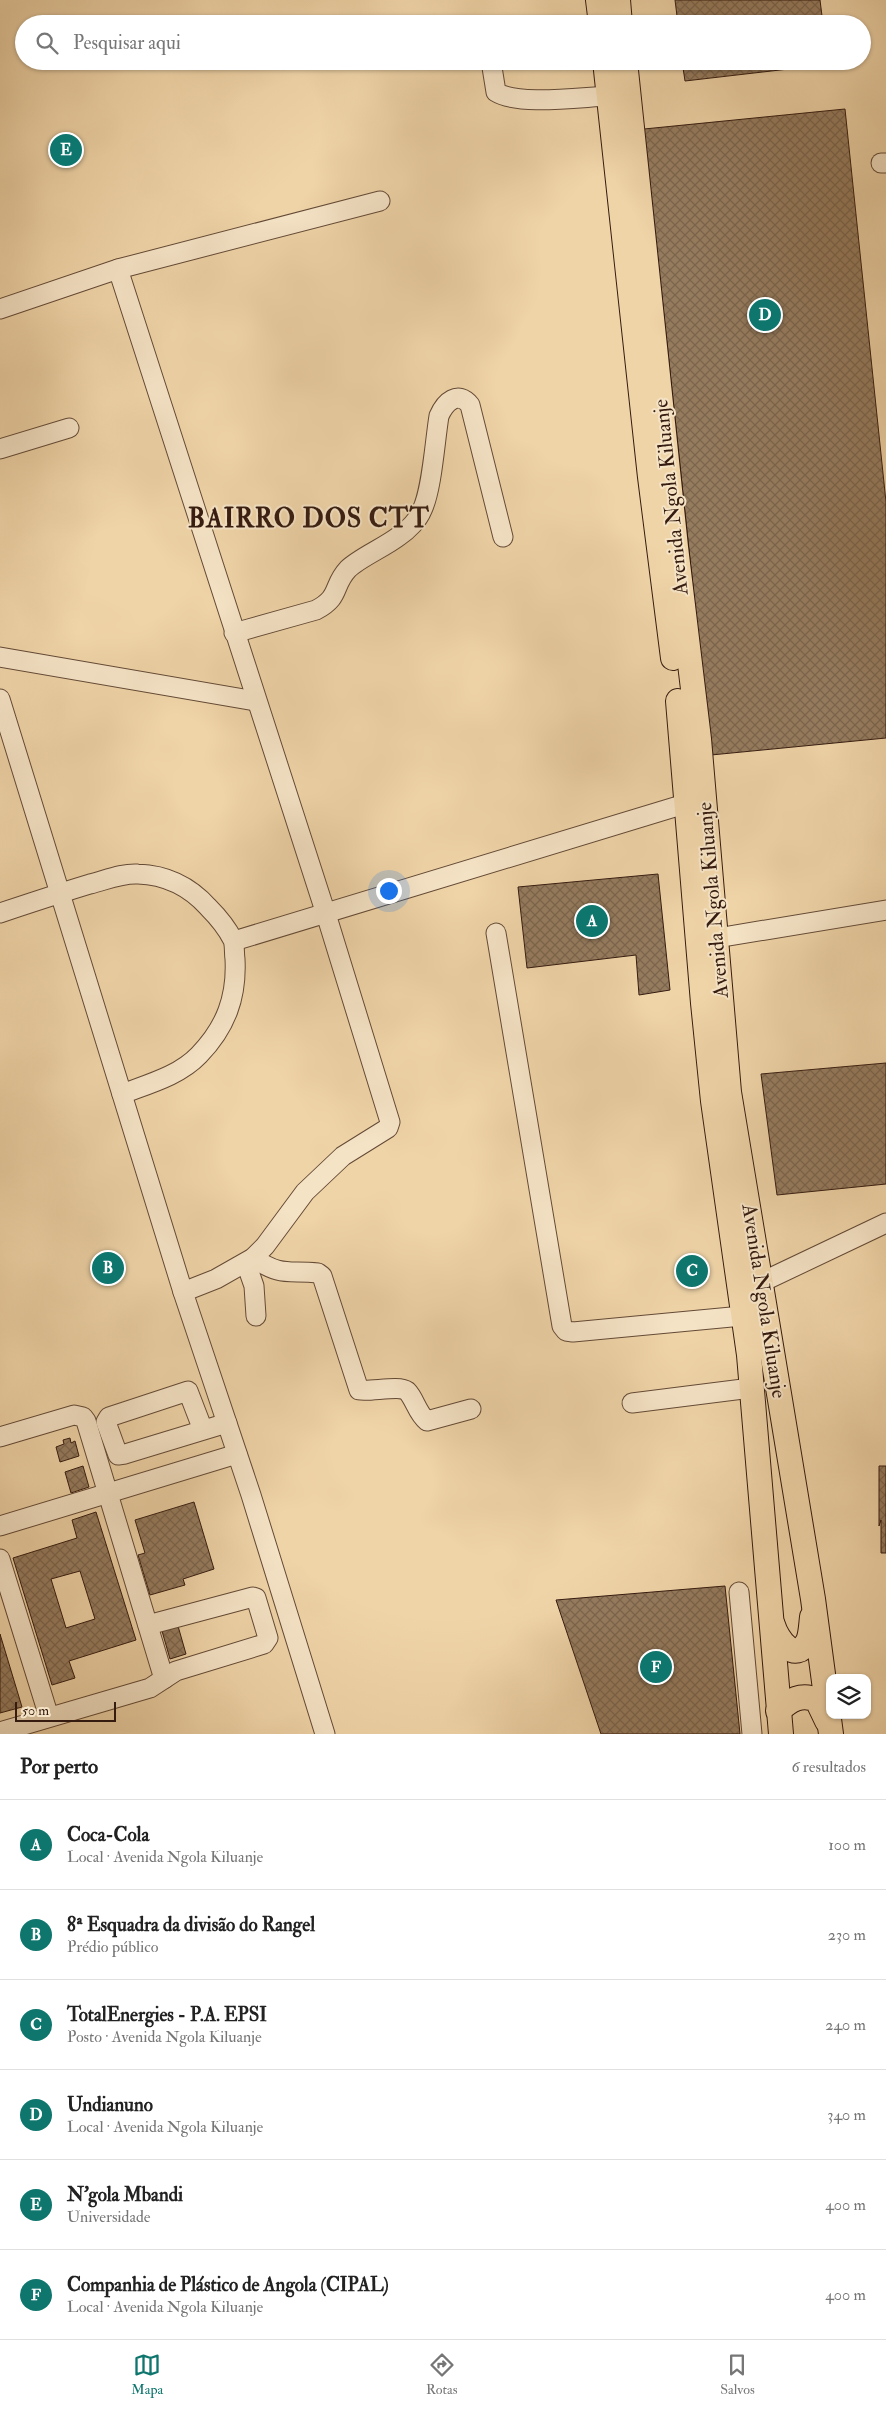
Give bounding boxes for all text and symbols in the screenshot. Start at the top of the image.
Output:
search box [15,15,871,70]
icon: search [33,29,61,57]
text: Pesquisar aqui [73,31,181,55]
pin: E [50,131,82,169]
pin: D [749,296,781,334]
street label: Avenida Ngola Kiluanje [647,398,695,597]
district label: BAIRRO DOS CTT [188,503,430,535]
street label: Avenida Ngola Kiluanje [691,801,735,1000]
your location [376,878,402,904]
pin: A [576,902,608,940]
street label: Avenida Ngola Kiluanje [735,1201,793,1400]
pin: B [92,1249,124,1287]
pin: C [676,1252,708,1290]
pin: F [640,1648,672,1686]
map controls [826,1674,871,1719]
button: layers [826,1674,871,1719]
scale bar [15,1699,116,1722]
text: 50 m [22,1702,49,1719]
text: Por perto [20,1753,98,1780]
text: 6 resultados [791,1757,866,1777]
text: Coca-Cola [67,1823,149,1847]
text: A [31,1835,41,1855]
text: 100 m [828,1835,866,1855]
text: Local · Avenida Ngola Kiluanje [67,1847,263,1867]
text: 8ª Esquadra da divisão do Rangel [67,1913,315,1937]
text: B [31,1925,41,1945]
text: 230 m [828,1925,866,1945]
text: Prédio público [67,1937,158,1957]
text: TotalEnergies - P.A. EPSI [67,2003,267,2027]
text: C [30,2015,42,2035]
text: 240 m [825,2015,866,2035]
text: Posto · Avenida Ngola Kiluanje [67,2027,262,2047]
text: Undianuno [67,2093,153,2117]
text: D [29,2105,43,2125]
text: 340 m [827,2105,866,2125]
text: Local · Avenida Ngola Kiluanje [67,2117,263,2137]
text: N'gola Mbandi [67,2183,183,2207]
text: E [30,2195,42,2215]
text: 400 m [825,2195,866,2215]
text: Universidade [67,2207,151,2227]
text: Companhia de Plástico de Angola (CIPAL) [67,2273,389,2297]
text: F [31,2285,41,2305]
text: 400 m [825,2285,866,2305]
text: Local · Avenida Ngola Kiluanje [67,2297,263,2317]
tab: Mapa [131,2351,163,2398]
tab: Rotas [426,2351,458,2398]
tab: Salvos [720,2351,755,2398]

